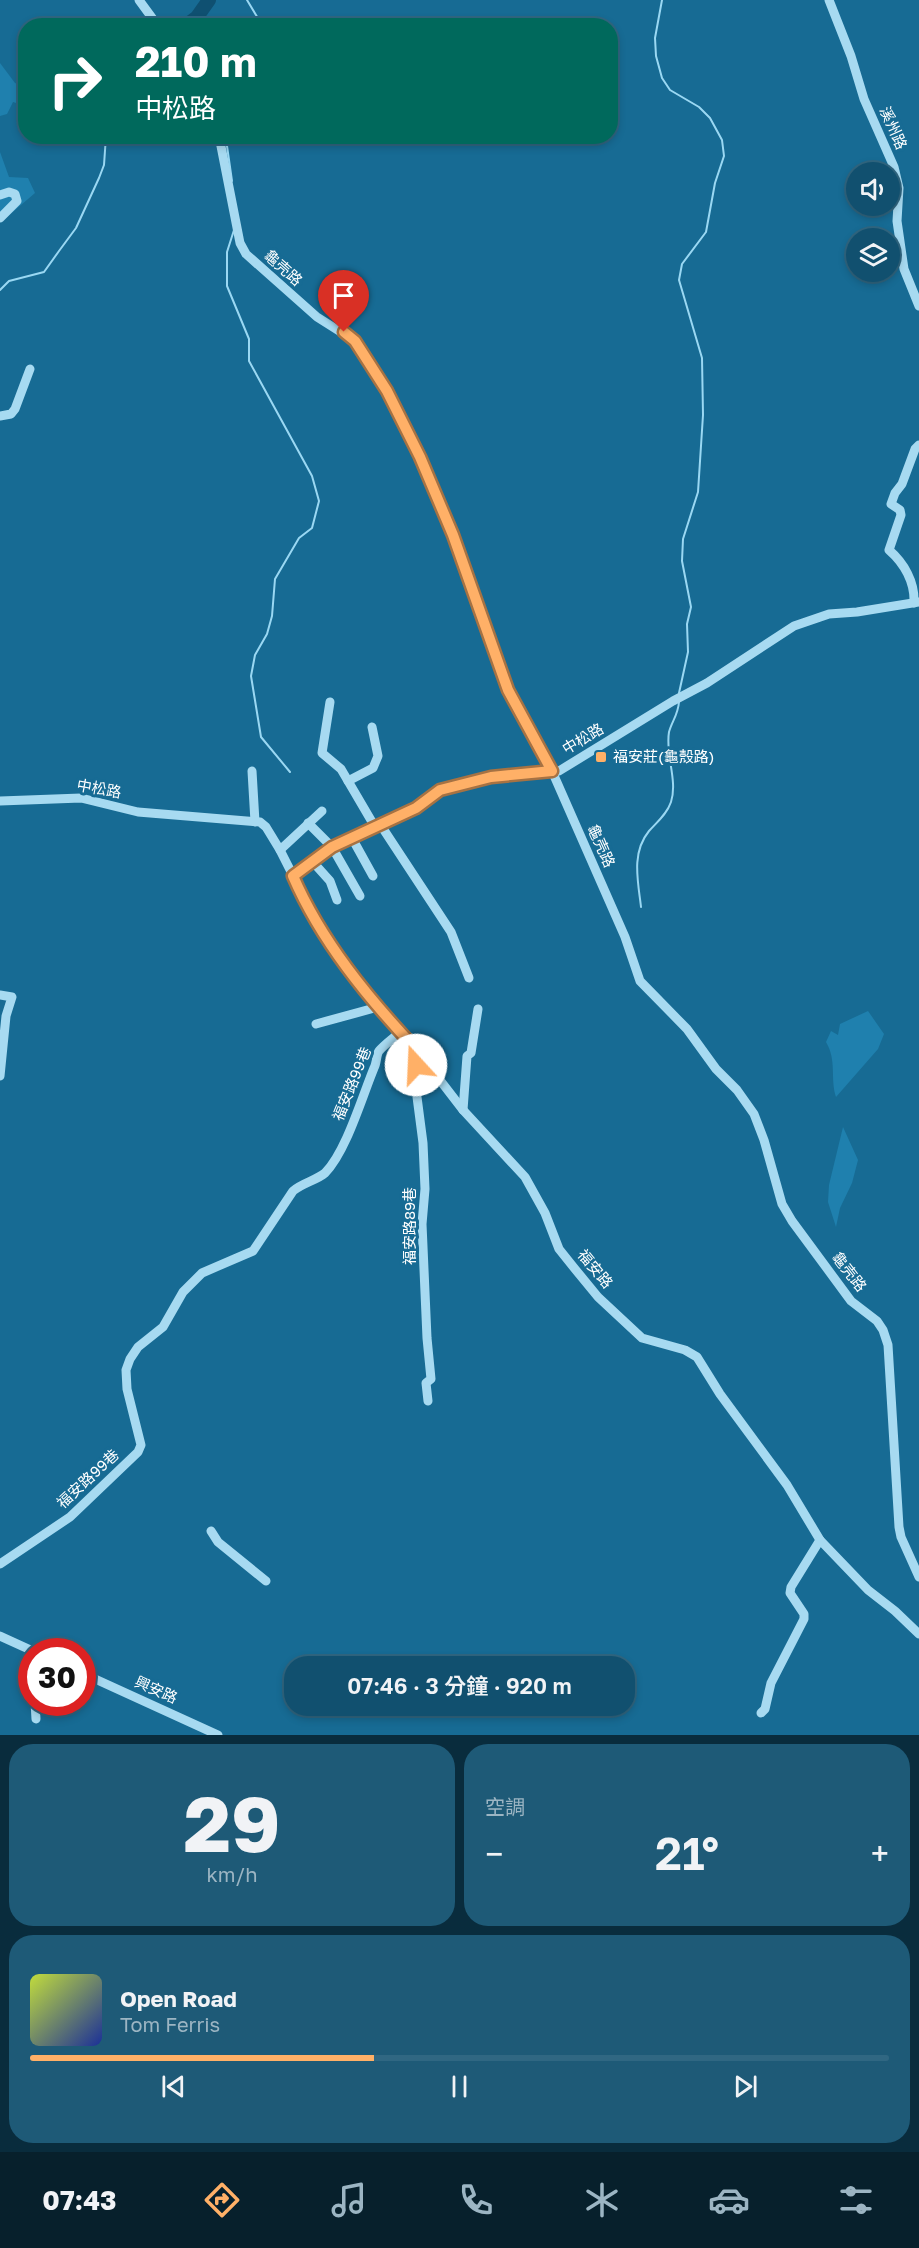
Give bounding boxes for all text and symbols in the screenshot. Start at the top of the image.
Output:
text: 210 m [135,36,257,86]
icon: right [36,42,114,120]
text: 中松路 [135,92,216,124]
street label: 溪州路 [877,103,911,152]
map controls [846,162,900,282]
button: sound [846,162,900,216]
button: layers [846,228,900,282]
street label: 龜壳路 [261,246,306,289]
pin [318,270,369,332]
icon: arrive [327,279,360,312]
street label: 中松路 [559,719,606,757]
place label: 福安莊(龜殼路) [613,747,714,765]
marker: 福安莊(龜殼路) [594,750,608,764]
street label: 中松路 [75,775,123,801]
street label: 龜壳路 [585,821,619,870]
position arrow [384,1033,448,1097]
street label: 福安路99巷 [328,1044,374,1123]
street label: 福安路89巷 [400,1187,418,1265]
street label: 福安路 [574,1245,617,1291]
street label: 龜壳路 [829,1248,871,1295]
street label: 福安路99巷 [53,1445,122,1512]
speed limit sign: 30 [18,1638,96,1716]
street label: 興安路 [132,1672,181,1706]
text: 07:46 · 3 分鐘 · 920 m [347,1672,572,1699]
text: 29 [183,1776,281,1869]
text: 空調 [485,1794,525,1818]
text: 21° [655,1826,719,1880]
text: − [485,1834,503,1873]
text: + [871,1834,889,1873]
text: km/h [207,1862,257,1886]
text: Open Road [120,1985,237,2012]
text: Tom Ferris [120,2012,220,2036]
icon: previous [157,2070,190,2103]
icon: pause [443,2070,476,2103]
icon: next [729,2070,762,2103]
icon: directions [201,2179,243,2221]
icon: music [328,2179,370,2221]
icon: phone [455,2179,497,2221]
icon: climate [581,2179,623,2221]
icon: car [708,2179,750,2221]
icon: filters [835,2179,877,2221]
text: 07:43 [42,2184,117,2216]

